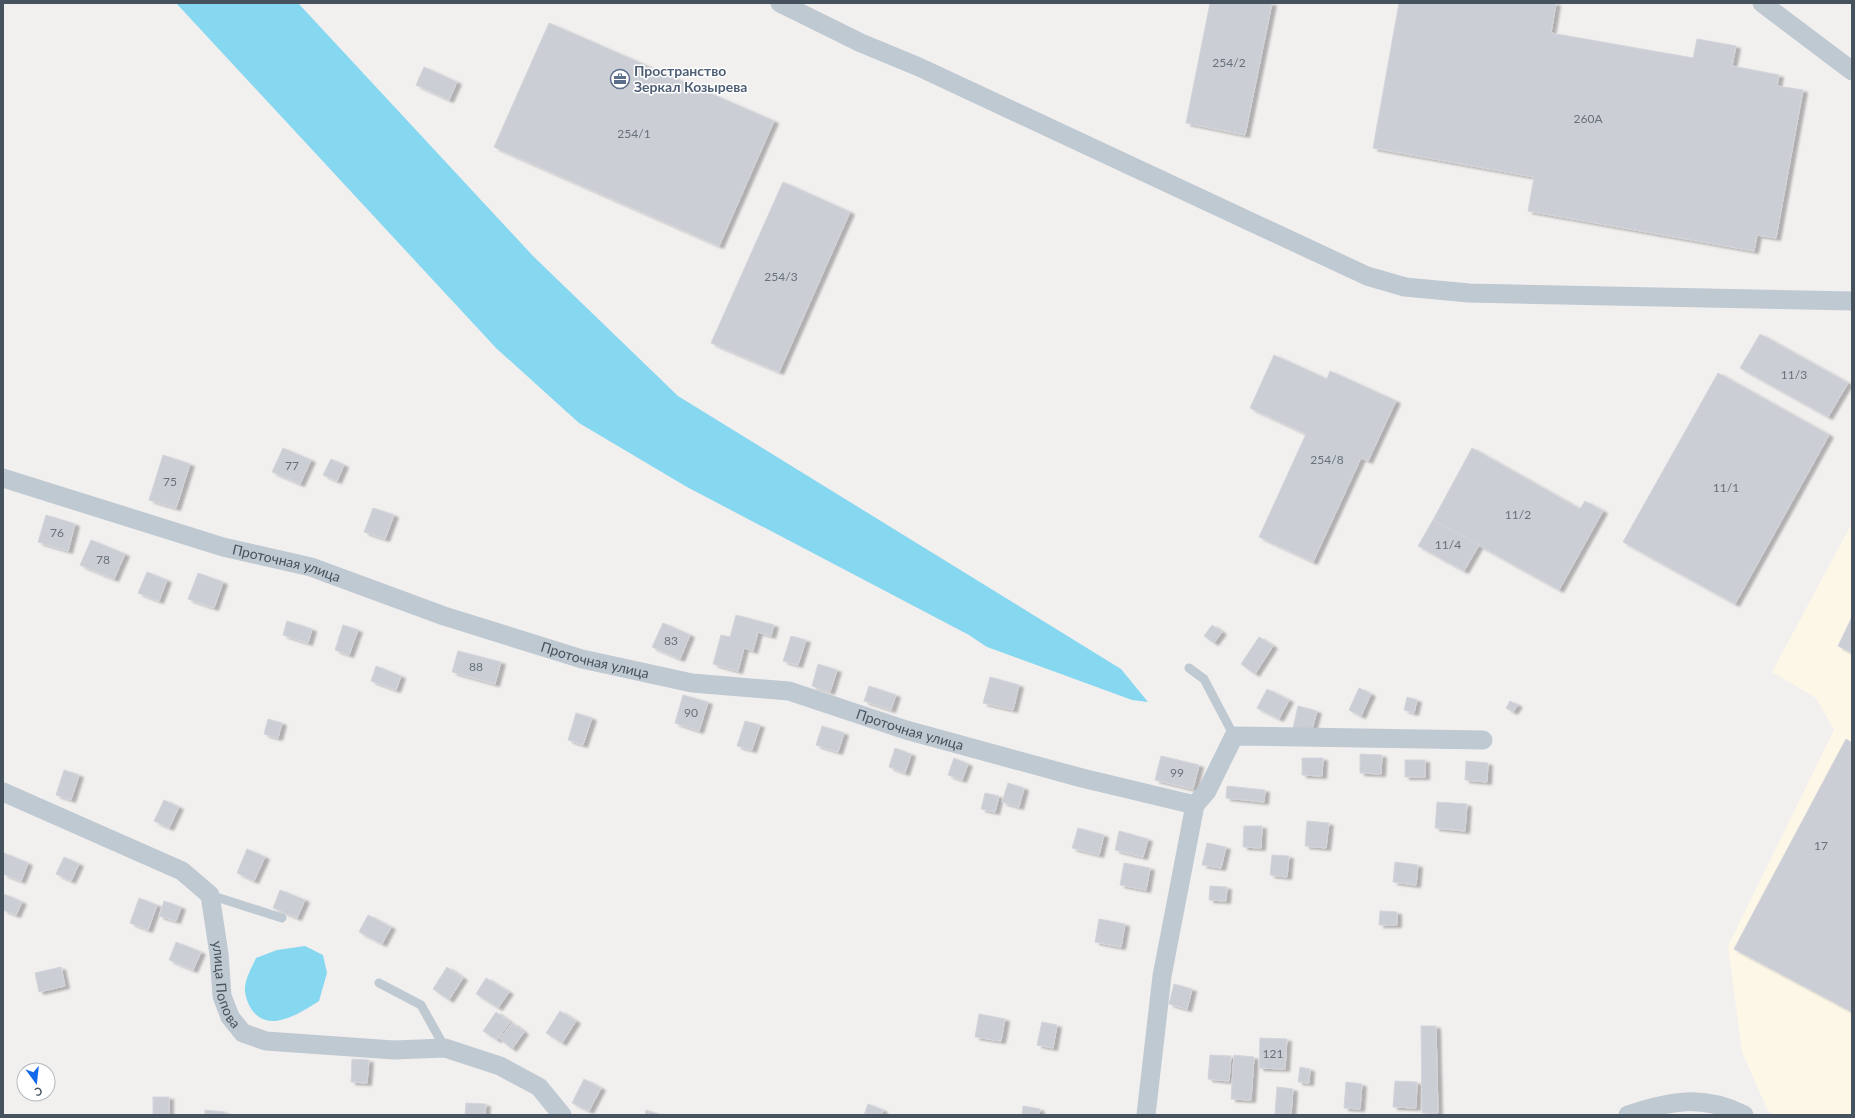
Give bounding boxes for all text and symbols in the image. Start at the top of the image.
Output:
house number: 254/2 [1212,55,1246,70]
place label: Пространство Зеркал Козырева [634,62,747,95]
office icon: Пространство Зеркал Козырева [609,68,631,90]
house number: 260А [1574,111,1603,126]
house number: 254/1 [617,126,651,141]
house number: 254/3 [764,269,798,284]
house number: 11/3 [1781,367,1807,382]
house number: 254/8 [1310,452,1344,467]
house number: 77 [285,458,299,473]
house number: 75 [163,474,177,489]
house number: 11/1 [1713,480,1739,495]
house number: 11/2 [1505,507,1531,522]
house number: 76 [50,525,64,540]
house number: 11/4 [1435,537,1461,552]
street label: Проточная улица [231,540,343,585]
house number: 78 [96,552,110,567]
house number: 83 [664,633,678,648]
street label: Проточная улица [539,638,651,681]
house number: 88 [469,659,483,674]
house number: 90 [684,705,698,720]
street label: Проточная улица [854,705,966,753]
house number: 99 [1170,765,1184,780]
house number: 17 [1814,838,1828,853]
street label: улица Попова [209,940,245,1031]
house number: 121 [1263,1046,1283,1061]
north arrow [16,1062,56,1102]
text: С [33,1085,44,1100]

